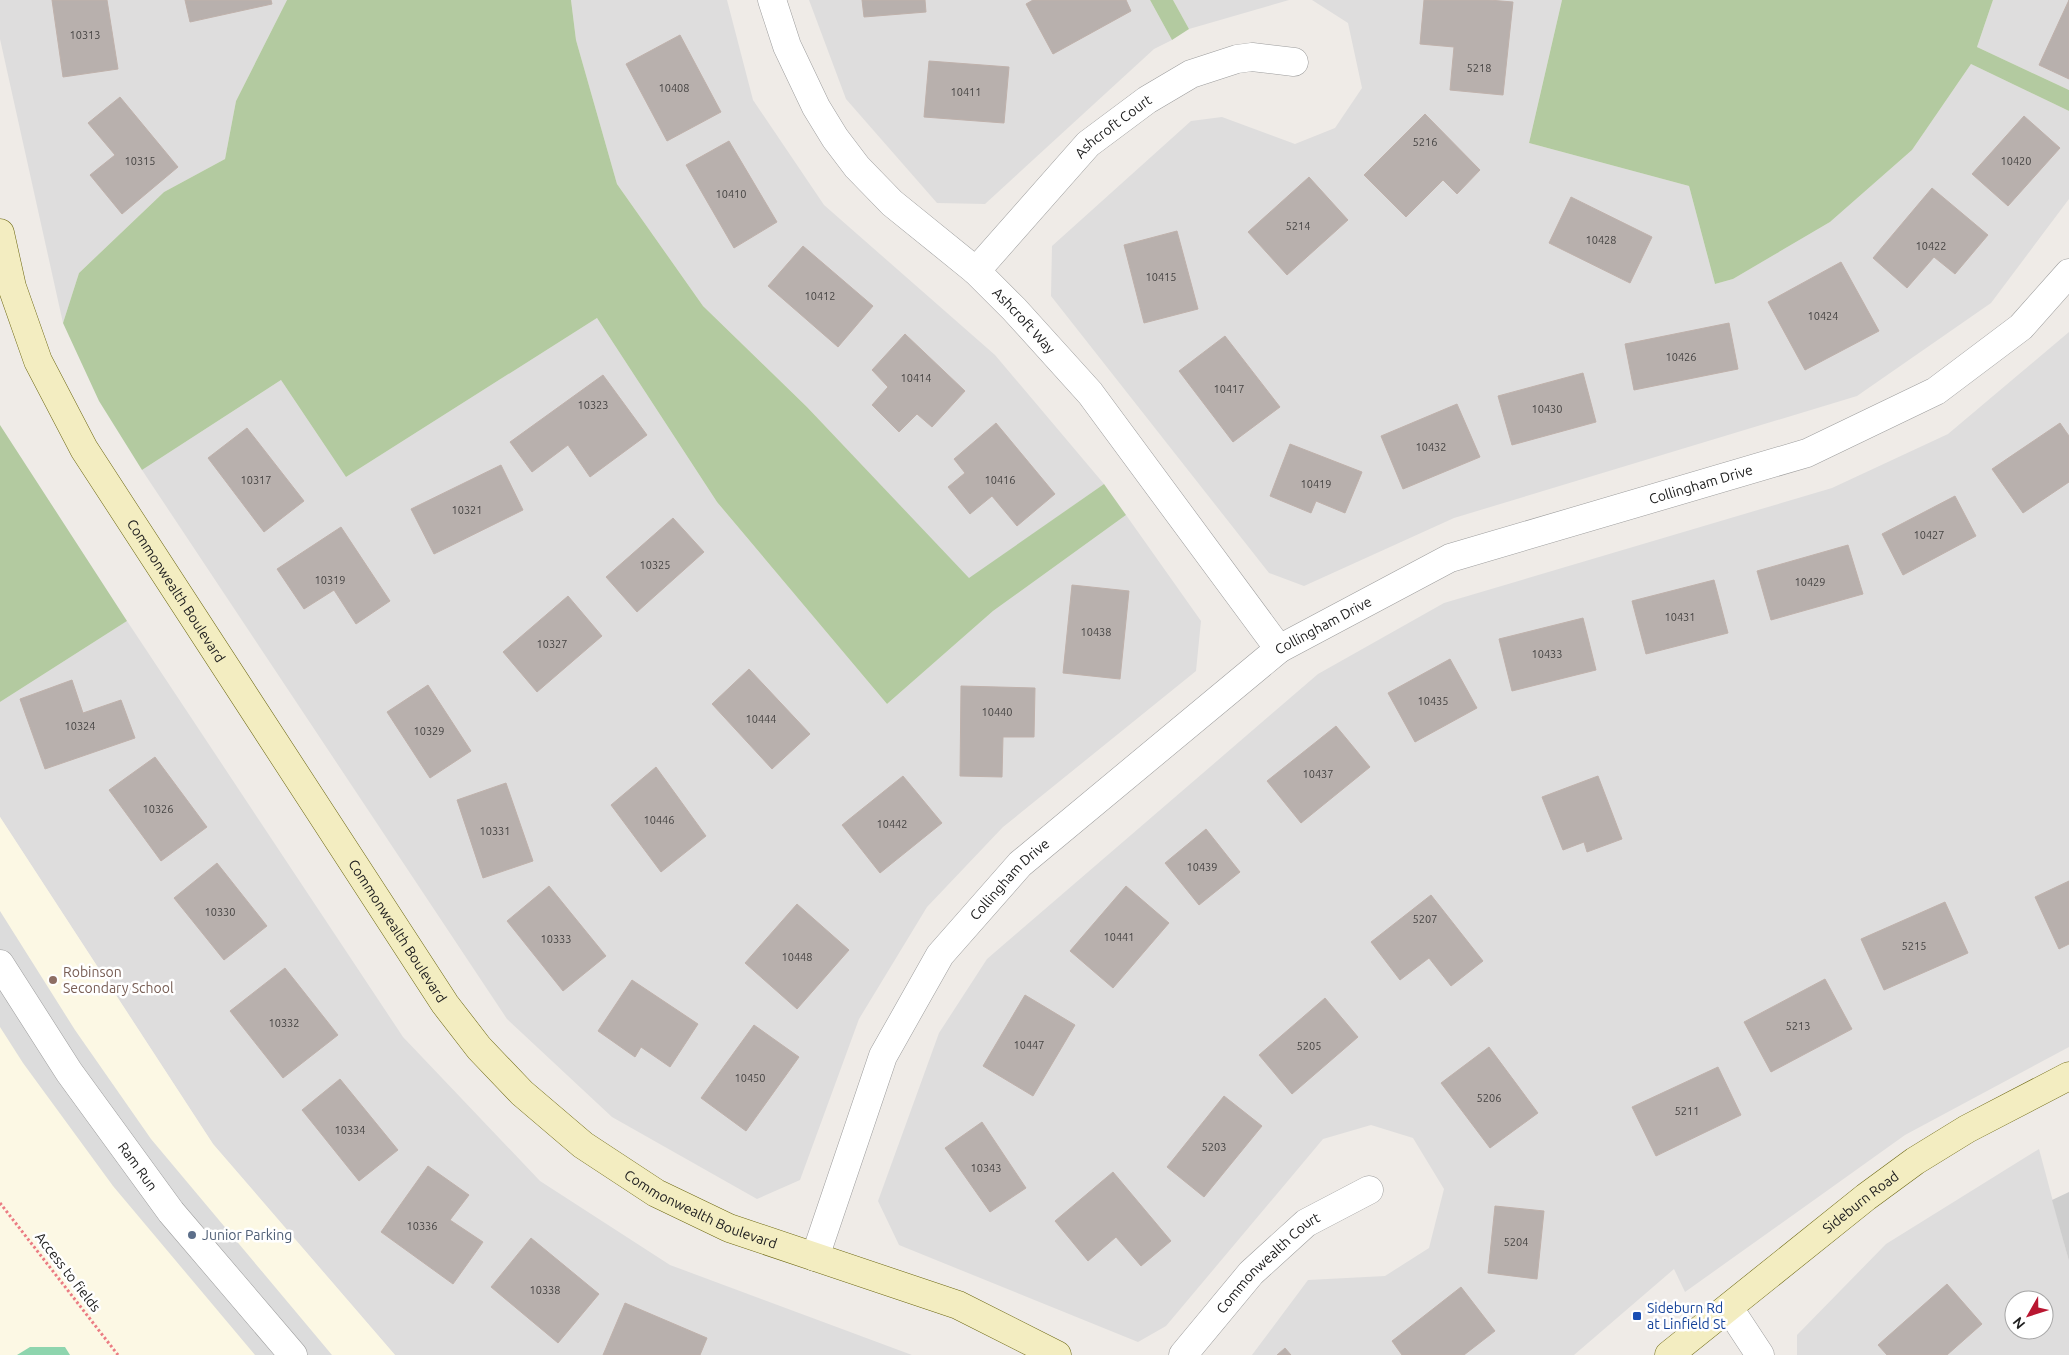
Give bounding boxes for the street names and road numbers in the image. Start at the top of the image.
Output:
street label: Ashcroft Court [1072,91,1155,161]
street label: Ashcroft Way [989,284,1059,357]
street label: Collingham Drive [1647,461,1754,507]
street label: Commonwealth Boulevard [124,516,228,665]
street label: Collingham Drive [1272,593,1374,658]
street label: Collingham Drive [966,835,1052,923]
street label: Commonwealth Boulevard [345,856,450,1005]
street label: Ram Run [115,1139,161,1194]
street label: Commonwealth Boulevard [621,1166,779,1252]
street label: Sideburn Road [1819,1168,1902,1237]
street label: Commonwealth Court [1213,1209,1323,1317]
street label: Access to fields [32,1229,104,1315]

